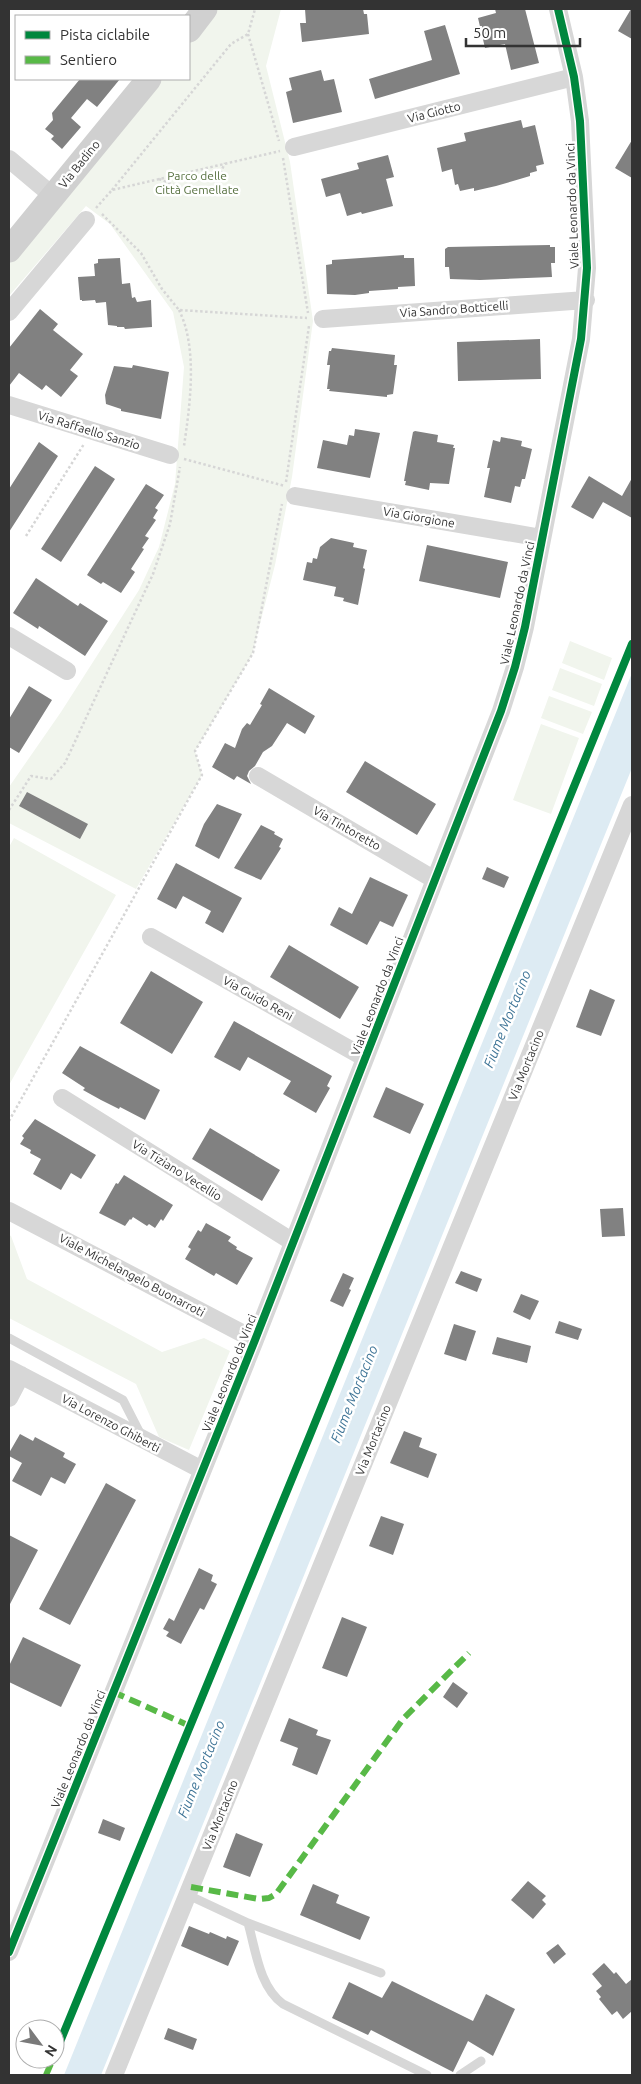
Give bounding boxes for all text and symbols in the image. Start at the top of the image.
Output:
legend [15,15,190,80]
scale bar [466,15,580,47]
text: 50 m [473,24,506,41]
text: Pista ciclabile [60,26,150,43]
text: Sentiero [60,51,117,68]
street label: Via Giotto [406,99,462,125]
street label: Via Badino [56,138,102,190]
street label: Viale Leonardo da Vinci [563,143,581,269]
park label: Parco delle Città Gemellate [155,169,239,196]
street label: Via Sandro Botticelli [399,299,509,319]
street label: Via Raffaello Sanzio [36,408,142,452]
street label: Via Giorgione [382,504,456,530]
street label: Viale Leonardo da Vinci [498,540,536,666]
street label: Via Tintoretto [311,803,383,853]
street label: Viale Leonardo da Vinci [348,935,406,1057]
water label: Fiume Mortacino [480,968,534,1070]
street label: Via Guido Reni [221,973,295,1023]
street label: Via Mortacino [506,1028,546,1102]
street label: Via Tiziano Vecellio [130,1137,224,1203]
street label: Viale Michelangelo Buonarroti [57,1231,207,1319]
street label: Viale Leonardo da Vinci [199,1312,259,1434]
water label: Fiume Mortacino [327,1343,381,1445]
street label: Via Lorenzo Ghiberti [60,1392,163,1455]
street label: Via Mortacino [353,1403,393,1477]
street label: Viale Leonardo da Vinci [48,1688,108,1810]
water label: Fiume Mortacino [174,1718,228,1820]
street label: Via Mortacino [200,1778,240,1852]
north arrow [15,2019,65,2069]
text: N [41,2042,61,2060]

